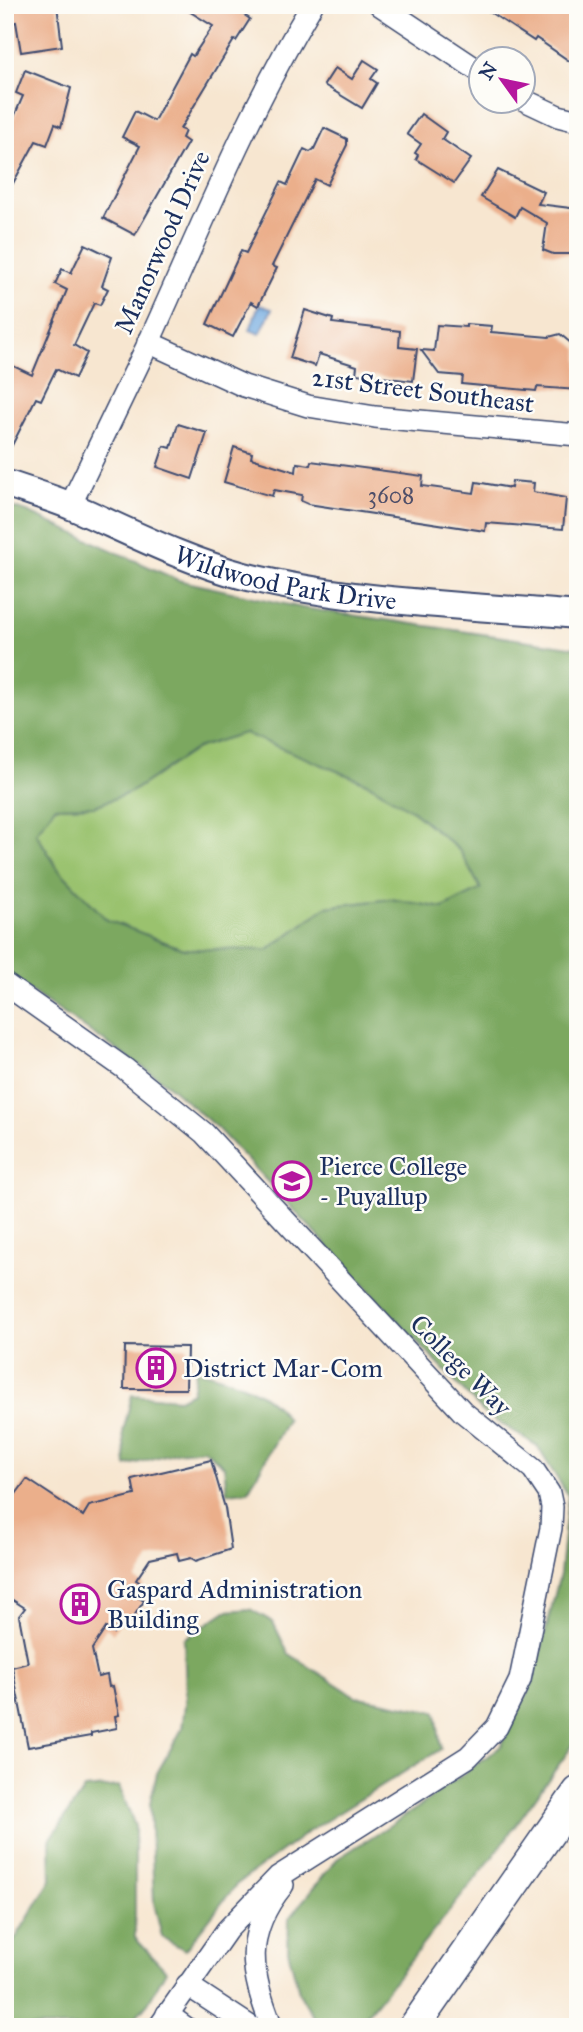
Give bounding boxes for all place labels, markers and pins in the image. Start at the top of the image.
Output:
place label: Pierce College - Puyallup [319,1150,468,1212]
school or university icon: Pierce College - Puyallup [271,1160,313,1202]
building icon: District Mar-Com [135,1347,177,1389]
place label: District Mar-Com [183,1352,383,1384]
place label: Gaspard Administration Building [107,1573,362,1635]
building icon: Gaspard Administration Building [59,1583,101,1625]

